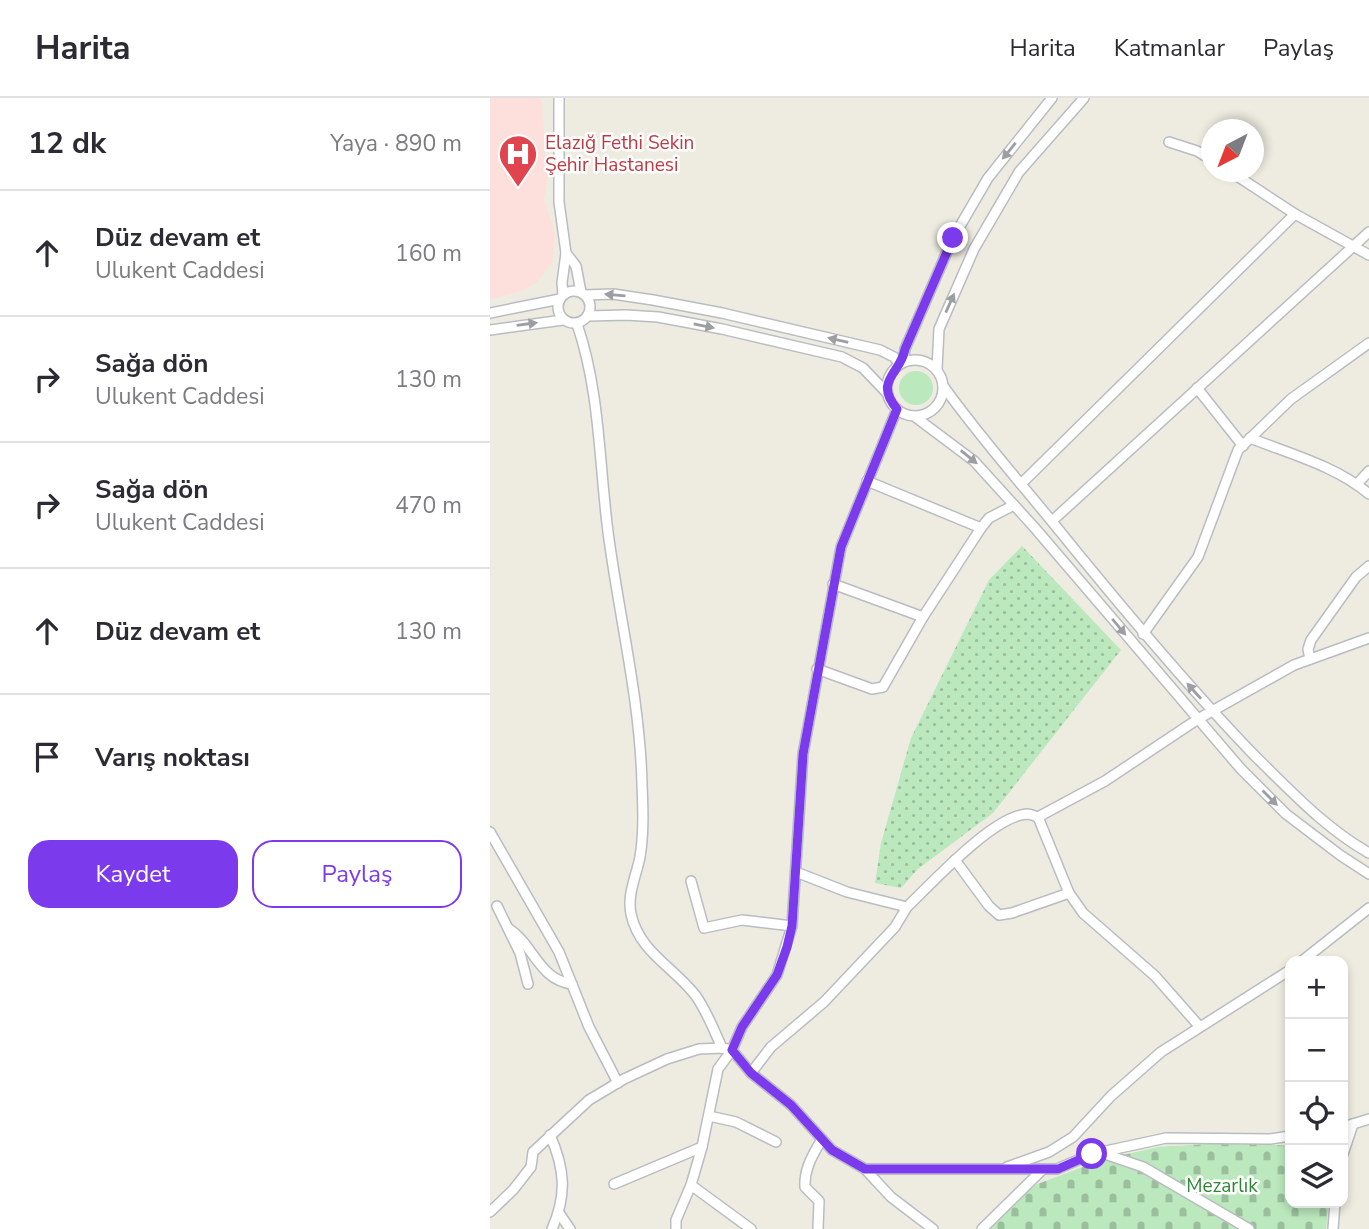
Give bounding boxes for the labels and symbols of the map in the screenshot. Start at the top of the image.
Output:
north arrow [1201,119,1264,182]
place label: Elazığ Fethi Sekin Şehir Hastanesi [545,130,694,178]
hospital icon: Elazığ Fethi Sekin Şehir Hastanesi [497,133,539,188]
one-way arrow [1002,143,1017,160]
route end [937,222,968,253]
one-way arrow [604,289,626,300]
one-way arrow [945,293,956,314]
one-way arrow [516,318,538,329]
one-way arrow [693,320,715,331]
one-way arrow [827,334,849,345]
one-way arrow [959,450,977,465]
one-way arrow [1112,618,1127,636]
one-way arrow [1186,682,1202,700]
one-way arrow [1262,789,1279,806]
route start [1076,1138,1107,1169]
park label: Mezarlık [1186,1173,1258,1199]

